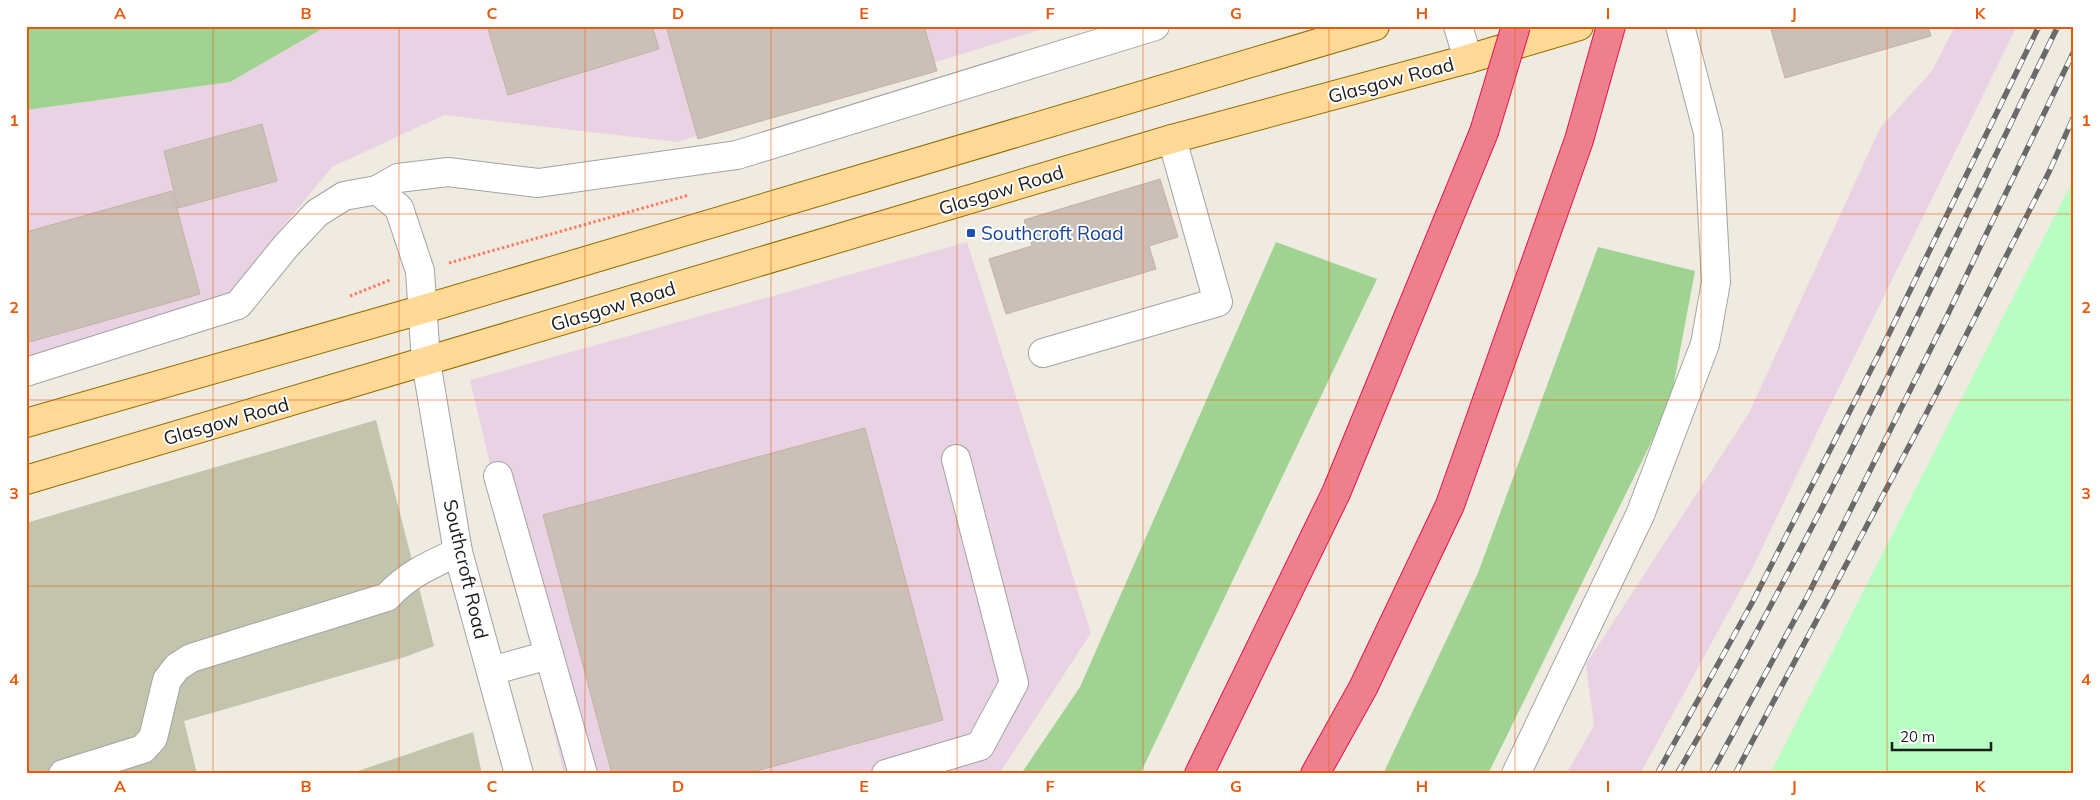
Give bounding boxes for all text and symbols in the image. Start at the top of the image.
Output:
text: A [114,3,126,23]
text: B [300,3,312,23]
text: C [487,3,498,23]
text: D [672,3,684,23]
text: E [859,3,869,23]
text: F [1045,3,1055,23]
text: G [1230,3,1242,23]
text: H [1416,3,1428,23]
text: I [1606,3,1610,23]
text: J [1791,3,1797,23]
text: K [1975,3,1987,23]
street label: Glasgow Road [1325,52,1457,108]
text: 1 [9,110,19,130]
text: 1 [2081,110,2091,130]
street label: Glasgow Road [936,160,1066,220]
place label: Southcroft Road [981,221,1124,245]
marker: Southcroft Road [965,227,977,239]
street label: Glasgow Road [548,276,678,336]
text: 2 [9,297,19,317]
text: 2 [2081,297,2091,317]
street label: Glasgow Road [160,392,292,450]
text: 3 [9,483,19,503]
text: 3 [2081,483,2091,503]
street label: Southcroft Road [438,497,494,641]
text: 4 [9,669,19,689]
text: 4 [2081,669,2091,689]
scale bar [1892,720,1991,752]
text: 20 m [1900,727,1935,746]
text: A [114,776,126,796]
text: B [300,776,312,796]
text: C [487,776,498,796]
text: D [672,776,684,796]
text: E [859,776,869,796]
text: F [1045,776,1055,796]
text: G [1230,776,1242,796]
text: H [1416,776,1428,796]
text: I [1606,776,1610,796]
text: J [1791,776,1797,796]
text: K [1975,776,1987,796]

